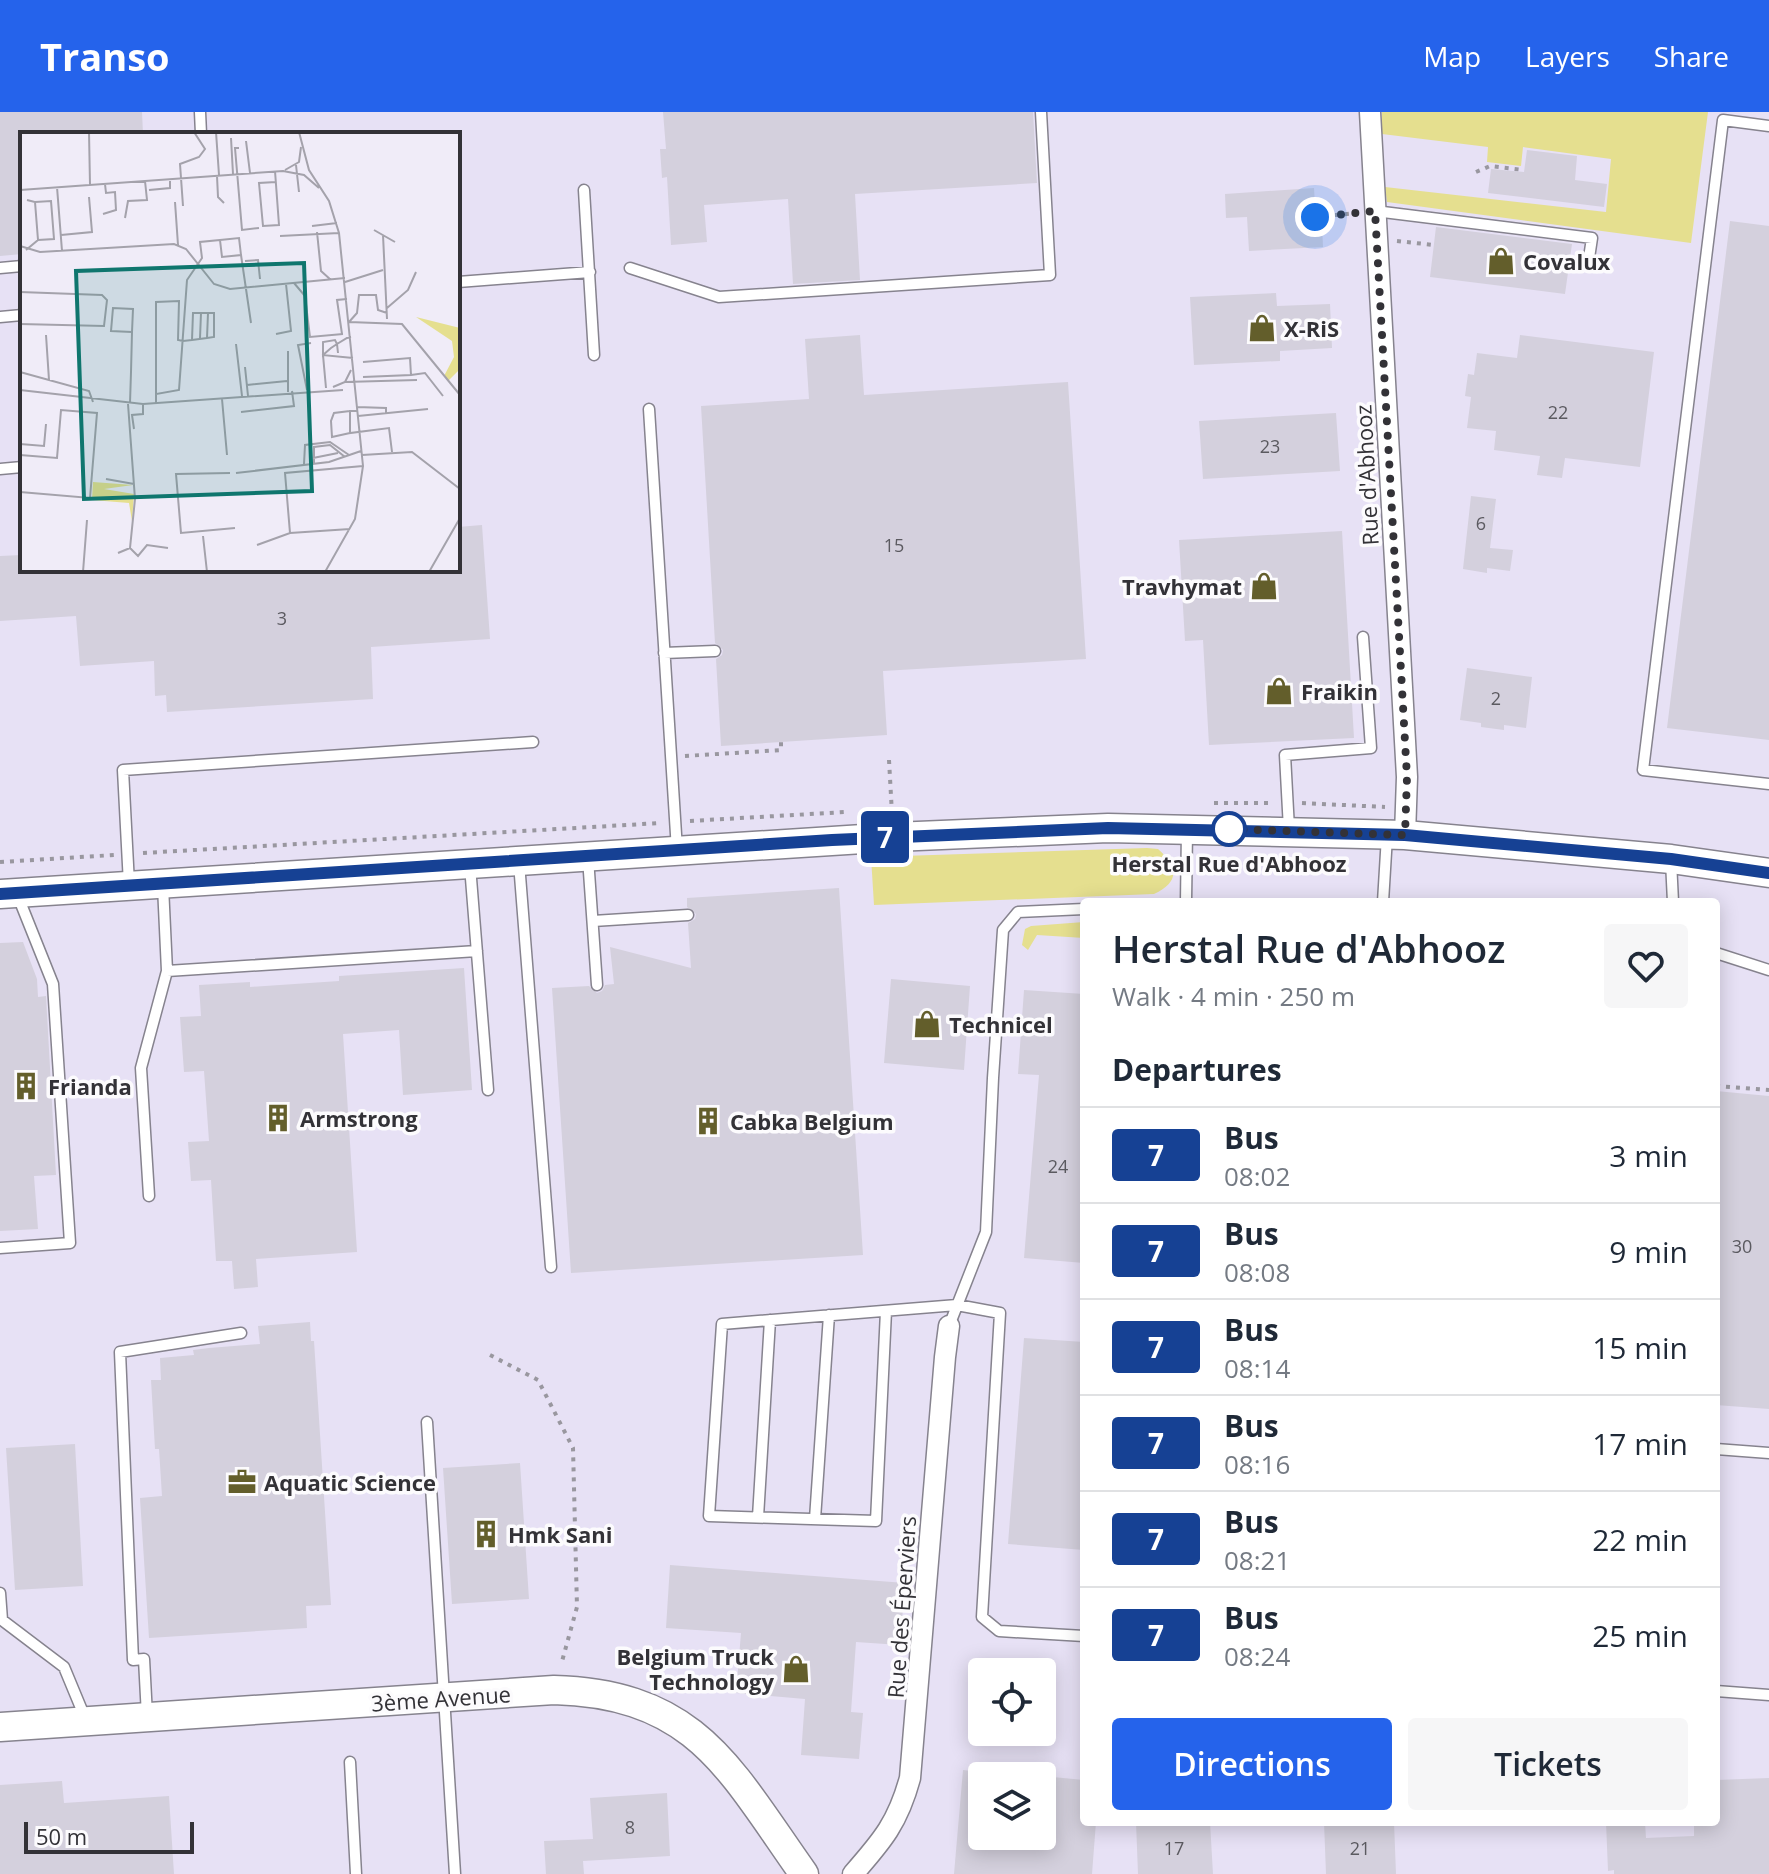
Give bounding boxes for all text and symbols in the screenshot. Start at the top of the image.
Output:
text: Transo [40,30,170,82]
text: Map [1423,37,1481,75]
text: Layers [1525,37,1610,75]
text: Share [1654,37,1729,75]
inset map [20,132,460,572]
your location [1295,197,1335,237]
shop icon: Covalux [1486,246,1516,276]
place label: Covalux [1523,246,1611,276]
shop icon: X-RiS [1247,313,1277,343]
place label: X-RiS [1284,313,1339,343]
house number: 22 [1548,400,1568,424]
street label: Rue d'Abhooz [1347,404,1385,546]
house number: 23 [1260,434,1280,458]
house number: 6 [1476,511,1486,535]
house number: 15 [884,533,904,557]
place label: Travhymat [1122,571,1242,601]
shop icon: Travhymat [1249,571,1279,601]
house number: 3 [277,606,287,630]
shop icon: Fraikin [1264,676,1294,706]
place label: Fraikin [1301,676,1378,706]
house number: 2 [1491,686,1501,710]
line badge: 7 [859,811,911,863]
marker: Herstal Rue d'Abhooz [1212,812,1246,846]
text: 7 [877,818,893,856]
place label: Herstal Rue d'Abhooz [1111,848,1347,878]
text: Herstal Rue d'Abhooz [1112,922,1505,974]
button: heart [1604,924,1688,1008]
text: Walk · 4 min · 250 m [1112,978,1355,1014]
shop icon: Technicel [912,1009,942,1039]
place label: Technicel [949,1009,1053,1039]
text: Departures [1112,1049,1282,1090]
building icon: Frianda [11,1071,41,1101]
place label: Frianda [48,1071,132,1101]
building icon: Armstrong [263,1103,293,1133]
place label: Armstrong [300,1103,418,1133]
building icon: Cabka Belgium [693,1106,723,1136]
place label: Cabka Belgium [730,1106,894,1136]
text: Bus [1224,1117,1279,1158]
text: 3 min [1609,1135,1688,1176]
text: 7 [1148,1136,1164,1174]
house number: 24 [1048,1154,1068,1178]
text: 08:02 [1224,1158,1290,1194]
text: Bus [1224,1213,1279,1254]
text: 9 min [1609,1231,1688,1272]
text: 7 [1148,1232,1164,1270]
house number: 30 [1732,1234,1752,1258]
text: 08:08 [1224,1254,1290,1290]
text: Bus [1224,1309,1279,1350]
text: 15 min [1592,1327,1688,1368]
text: 7 [1148,1328,1164,1366]
text: 08:14 [1224,1350,1290,1386]
text: Bus [1224,1405,1279,1446]
text: 17 min [1592,1423,1688,1464]
text: 7 [1148,1424,1164,1462]
text: 08:16 [1224,1446,1290,1482]
office icon: Aquatic Science [227,1467,257,1497]
place label: Aquatic Science [264,1467,436,1497]
text: Bus [1224,1501,1279,1542]
street label: Rue des Éperviers [880,1515,922,1699]
building icon: Hmk Sani [471,1519,501,1549]
place label: Hmk Sani [508,1519,612,1549]
text: 22 min [1592,1519,1688,1560]
text: 7 [1148,1520,1164,1558]
text: 08:21 [1224,1542,1290,1578]
text: Bus [1224,1597,1279,1638]
text: 25 min [1592,1615,1688,1656]
text: 7 [1148,1616,1164,1654]
text: 08:24 [1224,1638,1290,1674]
place label: Belgium Truck Technology [616,1641,774,1696]
shop icon: Belgium Truck Technology [781,1654,811,1684]
map controls [968,1658,1056,1850]
button: locate [968,1658,1056,1746]
street label: 3ème Avenue [370,1678,512,1718]
button: Directions [1112,1718,1392,1810]
button: Tickets [1408,1718,1688,1810]
button: layers [968,1762,1056,1850]
house number: 8 [625,1815,635,1839]
scale bar [24,1818,194,1854]
text: 50 m [36,1821,87,1851]
house number: 17 [1164,1836,1184,1860]
house number: 21 [1350,1836,1370,1860]

